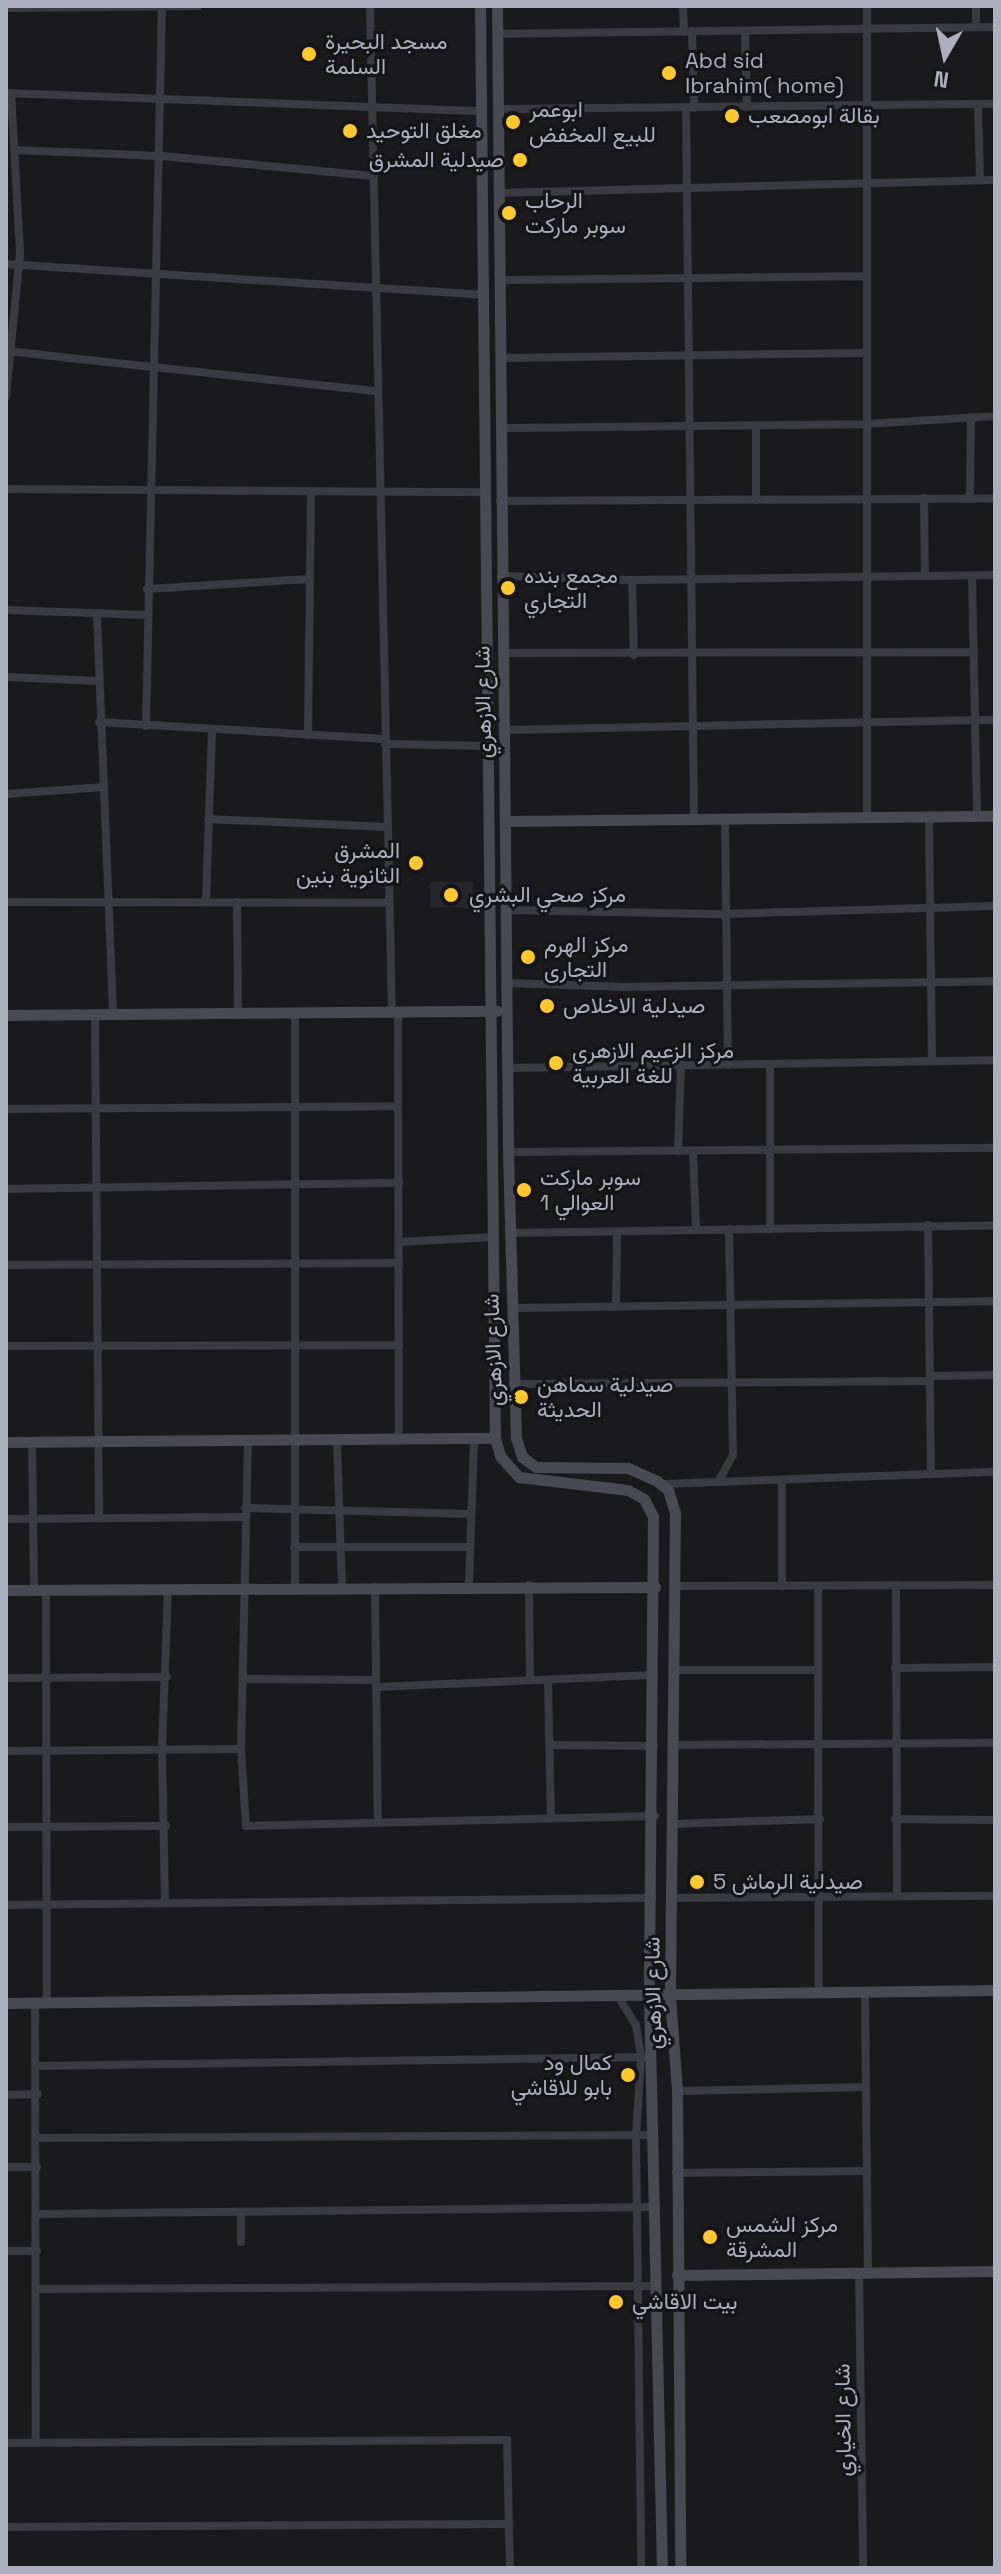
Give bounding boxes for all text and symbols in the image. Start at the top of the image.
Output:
north arrow [905,16,985,96]
place label: مسجد البحيرة السلمة [325,28,447,80]
marker: مسجد البحيرة السلمة [300,45,318,63]
place label: Abd sid Ibrahim( home) [685,47,844,98]
marker: Abd sid Ibrahim( home) [660,64,678,82]
text: N [932,65,951,95]
place label: ابوعمر للبيع المخفض [529,96,656,148]
place label: بقالة ابومصعب [748,103,880,129]
marker: بقالة ابومصعب [723,107,741,125]
marker: ابوعمر للبيع المخفض [504,113,522,131]
place label: مغلق التوحيد [366,118,482,144]
marker: مغلق التوحيد [341,122,359,140]
place label: صيدلية المشرق [369,147,504,173]
marker: صيدلية المشرق [511,151,529,169]
place label: الرحاب سوبر ماركت [525,187,626,238]
marker: الرحاب سوبر ماركت [500,204,518,222]
place label: مجمع بنده التجاري [524,562,618,614]
marker: مجمع بنده التجاري [499,579,517,597]
street label: شارع الازهري [469,645,497,759]
place label: المشرق الثانوية بنين [296,837,400,888]
marker: المشرق الثانوية بنين [407,854,425,872]
place label: مركز صحي البشري [469,882,626,908]
marker: مركز صحي البشري [440,884,462,906]
place label: مركز الهرم التجارى [544,931,628,982]
marker: مركز الهرم التجارى [519,948,537,966]
place label: صيدلية الاخلاص [563,993,706,1019]
marker: صيدلية الاخلاص [538,997,556,1015]
place label: مركز الزعيم الازهري للغة العربية [572,1037,734,1088]
marker: مركز الزعيم الازهري للغة العربية [547,1054,565,1072]
place label: سوبر ماركت العوالي 1 [540,1164,641,1216]
marker: سوبر ماركت العوالي 1 [515,1181,533,1199]
street label: شارع الازهري [478,1293,508,1407]
place label: صيدلية سماهن الحديثة [537,1371,673,1422]
marker: صيدلية سماهن الحديثة [512,1388,530,1406]
place label: صيدلية الرماش 5 [713,1869,863,1895]
marker: صيدلية الرماش 5 [688,1873,706,1891]
street label: شارع الازهري [639,1936,667,2050]
place label: كمال ود بابو للاقاشي [511,2049,612,2100]
marker: كمال ود بابو للاقاشي [619,2066,637,2084]
place label: مركز الشمس المشرقة [726,2211,838,2262]
marker: مركز الشمس المشرقة [701,2228,719,2246]
place label: بيت الاقاشي [632,2289,738,2315]
marker: بيت الاقاشي [607,2293,625,2311]
street label: شارع الخياري [829,2363,857,2477]

